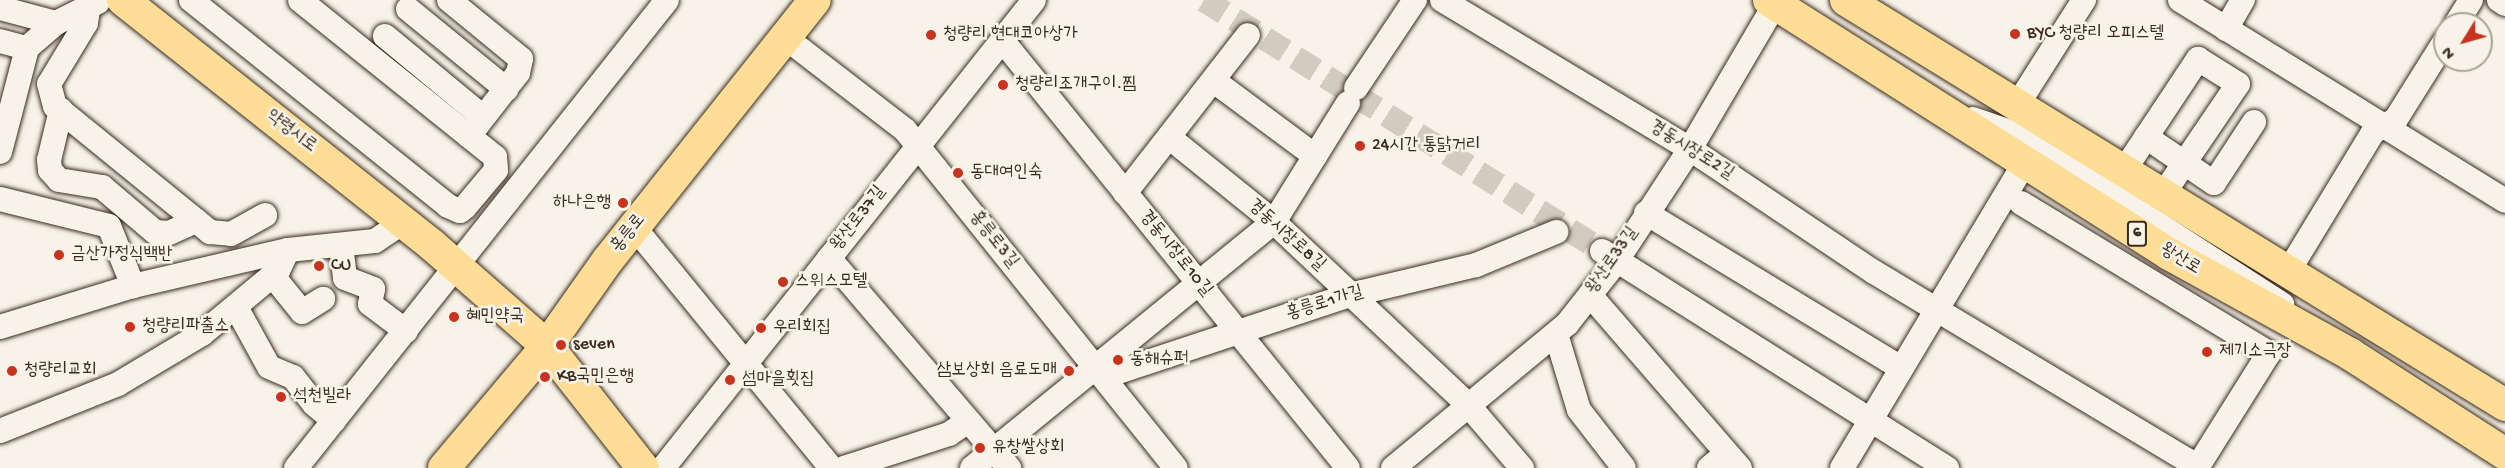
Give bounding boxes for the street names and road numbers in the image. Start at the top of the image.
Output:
street label: 약령시로 [261,106,321,158]
street label: 경동시장로2길 [1645,116,1737,186]
street label: 왕산로37길 [827,182,891,256]
street label: 경동시장로8길 [1243,196,1329,276]
street label: 홍릉로3길 [964,207,1022,273]
street label: 경동시장로10길 [1134,207,1216,301]
street label: 홍릉로 [607,210,651,258]
road number: 6 [2126,221,2148,247]
street label: 왕산로33길 [1582,223,1644,299]
street label: 왕산로 [2156,240,2204,280]
street label: 홍릉로1가길 [1284,282,1366,326]

